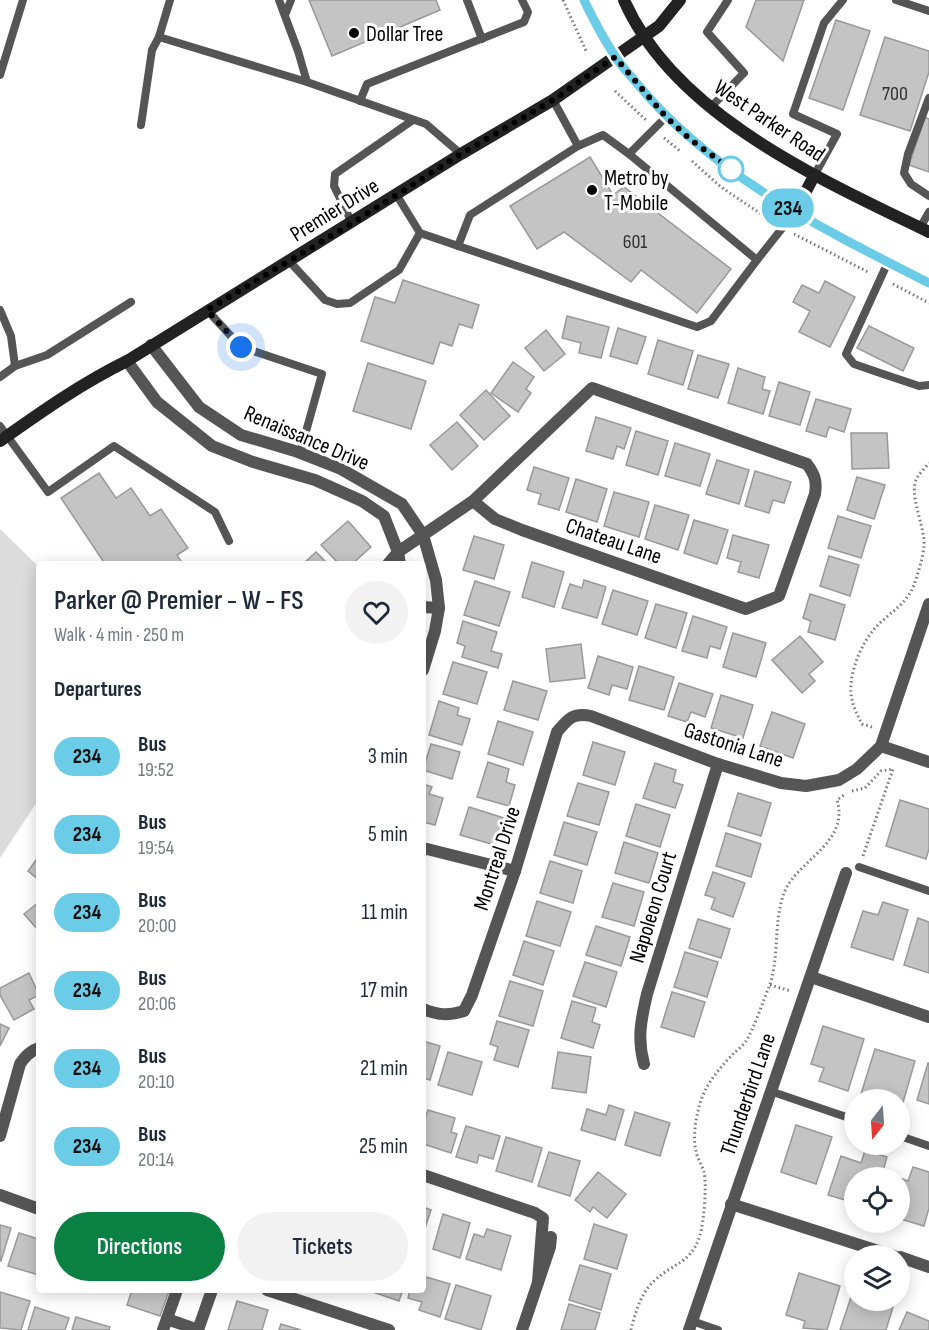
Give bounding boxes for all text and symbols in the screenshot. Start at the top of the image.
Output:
place label: Dollar Tree [366,21,443,48]
marker: Dollar Tree [347,26,361,40]
street label: West Parker Road [709,74,830,168]
house number: 700 [882,82,908,106]
unlabelled marker [718,156,744,182]
place label: Metro by T-Mobile [604,165,669,217]
street label: Premier Drive [286,172,384,248]
marker: Metro by T-Mobile [585,183,599,197]
line badge: 234 [754,188,822,228]
text: 234 [774,196,802,221]
house number: 601 [623,230,647,254]
your location [226,332,256,362]
street label: Renaissance Drive [240,400,373,477]
street label: Chateau Lane [562,512,665,570]
button: heart [345,581,408,644]
text: Parker @ Premier - W - FS [54,584,304,617]
text: Walk · 4 min · 250 m [54,623,184,647]
text: Departures [54,676,142,703]
street label: Gastonia Lane [680,717,787,774]
text: Bus [138,731,167,758]
text: 3 min [368,743,408,770]
text: 234 [73,744,101,769]
text: 19:52 [138,758,174,782]
street label: Montreal Drive [468,803,527,914]
text: Bus [138,809,167,836]
text: 5 min [368,821,408,848]
text: 234 [73,822,101,847]
text: 19:54 [138,836,174,860]
street label: Napoleon Court [624,848,683,966]
text: Bus [138,887,167,914]
text: 11 min [361,899,408,926]
text: 234 [73,900,101,925]
text: 20:00 [138,914,177,938]
text: Bus [138,965,167,992]
text: 17 min [360,977,408,1004]
text: 234 [73,978,101,1003]
text: 20:06 [138,992,176,1016]
street label: Thunderbird Lane [715,1030,782,1159]
text: Bus [138,1043,167,1070]
text: 21 min [360,1055,408,1082]
text: 234 [73,1056,101,1081]
text: 20:10 [138,1070,175,1094]
north arrow [844,1089,910,1155]
map controls [844,1089,910,1311]
text: Bus [138,1121,167,1148]
text: 25 min [359,1133,408,1160]
text: 234 [73,1134,101,1159]
text: 20:14 [138,1148,174,1172]
button: locate [844,1167,910,1233]
button: Directions [54,1212,225,1281]
button: Tickets [237,1212,408,1281]
button: layers [844,1245,910,1311]

